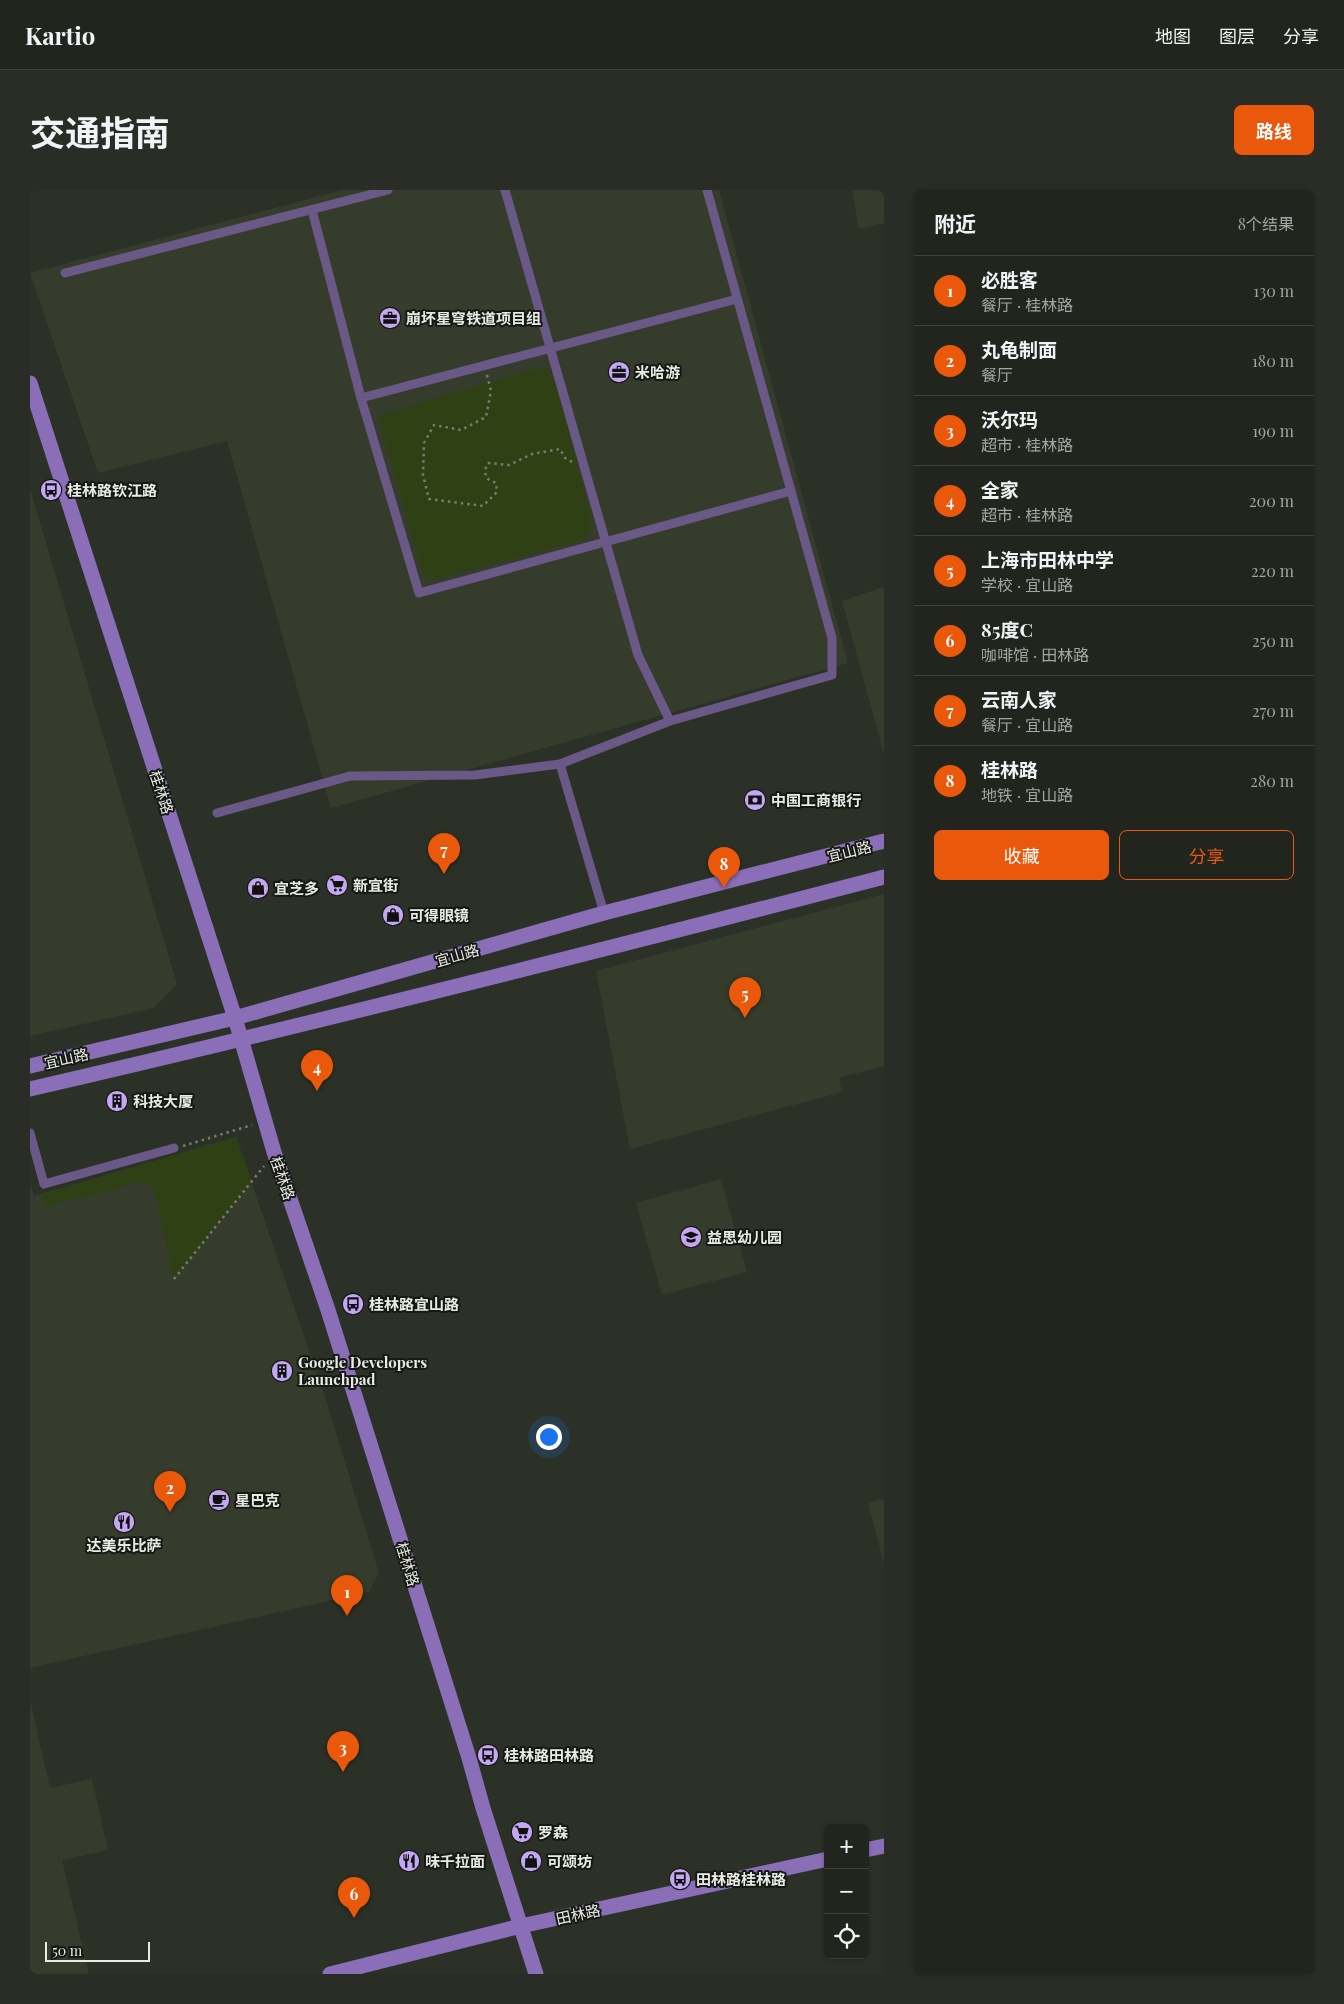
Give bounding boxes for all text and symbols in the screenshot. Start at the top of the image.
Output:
text: Kartio [25,19,95,51]
text: 地图 [1155,24,1191,48]
text: 图层 [1219,24,1255,48]
text: 分享 [1283,24,1319,48]
button: 路线 [1234,105,1314,155]
text: 交通指南 [30,108,170,155]
text: 附近 [934,209,976,237]
text: 8个结果 [1238,213,1294,234]
text: 必胜客 [981,266,1038,292]
text: 1 [947,280,953,301]
text: 130 m [1253,280,1294,301]
text: 餐厅 · 桂林路 [981,294,1073,315]
office icon: 崩坏星穹铁道项目组 [378,306,402,330]
place label: 崩坏星穹铁道项目组 [406,308,541,328]
text: 丸龟制面 [981,336,1057,362]
text: 2 [946,350,954,371]
text: 180 m [1252,350,1294,371]
office icon: 米哈游 [607,360,631,384]
place label: 米哈游 [635,362,680,382]
text: 餐厅 [981,364,1013,385]
text: 沃尔玛 [981,406,1038,432]
text: 3 [946,420,954,441]
text: 190 m [1252,420,1294,441]
text: 超市 · 桂林路 [981,434,1073,455]
text: 全家 [981,476,1019,502]
bus stop icon: 桂林路钦江路 [39,478,63,502]
place label: 桂林路钦江路 [67,480,157,500]
text: 4 [946,490,954,511]
text: 200 m [1249,490,1294,511]
text: 超市 · 桂林路 [981,504,1073,525]
text: 上海市田林中学 [981,546,1114,572]
text: 5 [946,560,954,581]
text: 220 m [1251,560,1294,581]
text: 学校 · 宜山路 [981,574,1073,595]
text: 85度C [981,616,1033,642]
text: 6 [946,630,954,651]
text: 250 m [1252,630,1294,651]
text: 咖啡馆 · 田林路 [981,644,1089,665]
text: 云南人家 [981,686,1057,712]
text: 7 [946,700,954,721]
text: 270 m [1252,700,1294,721]
text: 餐厅 · 宜山路 [981,714,1073,735]
text: 桂林路 [981,756,1038,782]
street label: 桂林路 [146,768,178,816]
text: 8 [946,770,954,791]
text: 280 m [1250,770,1294,791]
text: 地铁 · 宜山路 [981,784,1073,805]
bank icon: 中国工商银行 [743,788,767,812]
place label: 中国工商银行 [771,790,861,810]
button: 收藏 [934,830,1109,880]
button: 分享 [1119,830,1294,880]
pin: 7 [428,833,460,874]
street label: 宜山路 [825,836,873,866]
pin: 8 [708,847,740,888]
supermarket icon: 新宜街 [325,873,349,897]
place label: 新宜街 [353,875,398,895]
shop icon: 宜芝多 [246,876,270,900]
place label: 宜芝多 [274,878,319,898]
shop icon: 可得眼镜 [381,903,405,927]
place label: 可得眼镜 [409,905,469,925]
street label: 宜山路 [433,939,481,971]
pin: 5 [729,977,761,1018]
street label: 宜山路 [42,1043,90,1073]
pin: 4 [301,1050,333,1091]
building icon: 科技大厦 [105,1089,129,1113]
place label: 科技大厦 [133,1091,193,1111]
street label: 桂林路 [266,1153,300,1203]
school or university icon: 益思幼儿园 [679,1225,703,1249]
place label: 益思幼儿园 [707,1227,782,1247]
bus stop icon: 桂林路宜山路 [341,1292,365,1316]
place label: 桂林路宜山路 [369,1294,459,1314]
place label: Google Developers Launchpad [298,1352,427,1389]
building icon: Google Developers Launchpad [270,1359,294,1383]
your location [536,1424,562,1450]
pin: 2 [154,1471,186,1512]
cafe icon: 星巴克 [207,1488,231,1512]
place label: 星巴克 [235,1490,280,1510]
restaurant icon: 达美乐比萨 [112,1510,136,1534]
place label: 达美乐比萨 [86,1535,162,1555]
street label: 桂林路 [392,1540,424,1588]
pin: 1 [331,1575,363,1616]
pin: 3 [327,1731,359,1772]
bus stop icon: 桂林路田林路 [476,1743,500,1767]
place label: 桂林路田林路 [504,1745,594,1765]
supermarket icon: 罗森 [510,1820,534,1844]
place label: 罗森 [538,1822,568,1842]
map controls [824,1824,869,1959]
button: + [824,1824,869,1869]
restaurant icon: 味千拉面 [397,1849,421,1873]
shop icon: 可颂坊 [519,1849,543,1873]
place label: 味千拉面 [425,1851,485,1871]
place label: 可颂坊 [547,1851,592,1871]
bus stop icon: 田林路桂林路 [668,1867,692,1891]
place label: 田林路桂林路 [696,1869,786,1889]
button: − [824,1869,869,1914]
pin: 6 [338,1877,370,1918]
street label: 田林路 [554,1900,602,1928]
button: locate [824,1914,869,1959]
scale bar [45,1939,150,1962]
text: 50 m [52,1941,82,1960]

